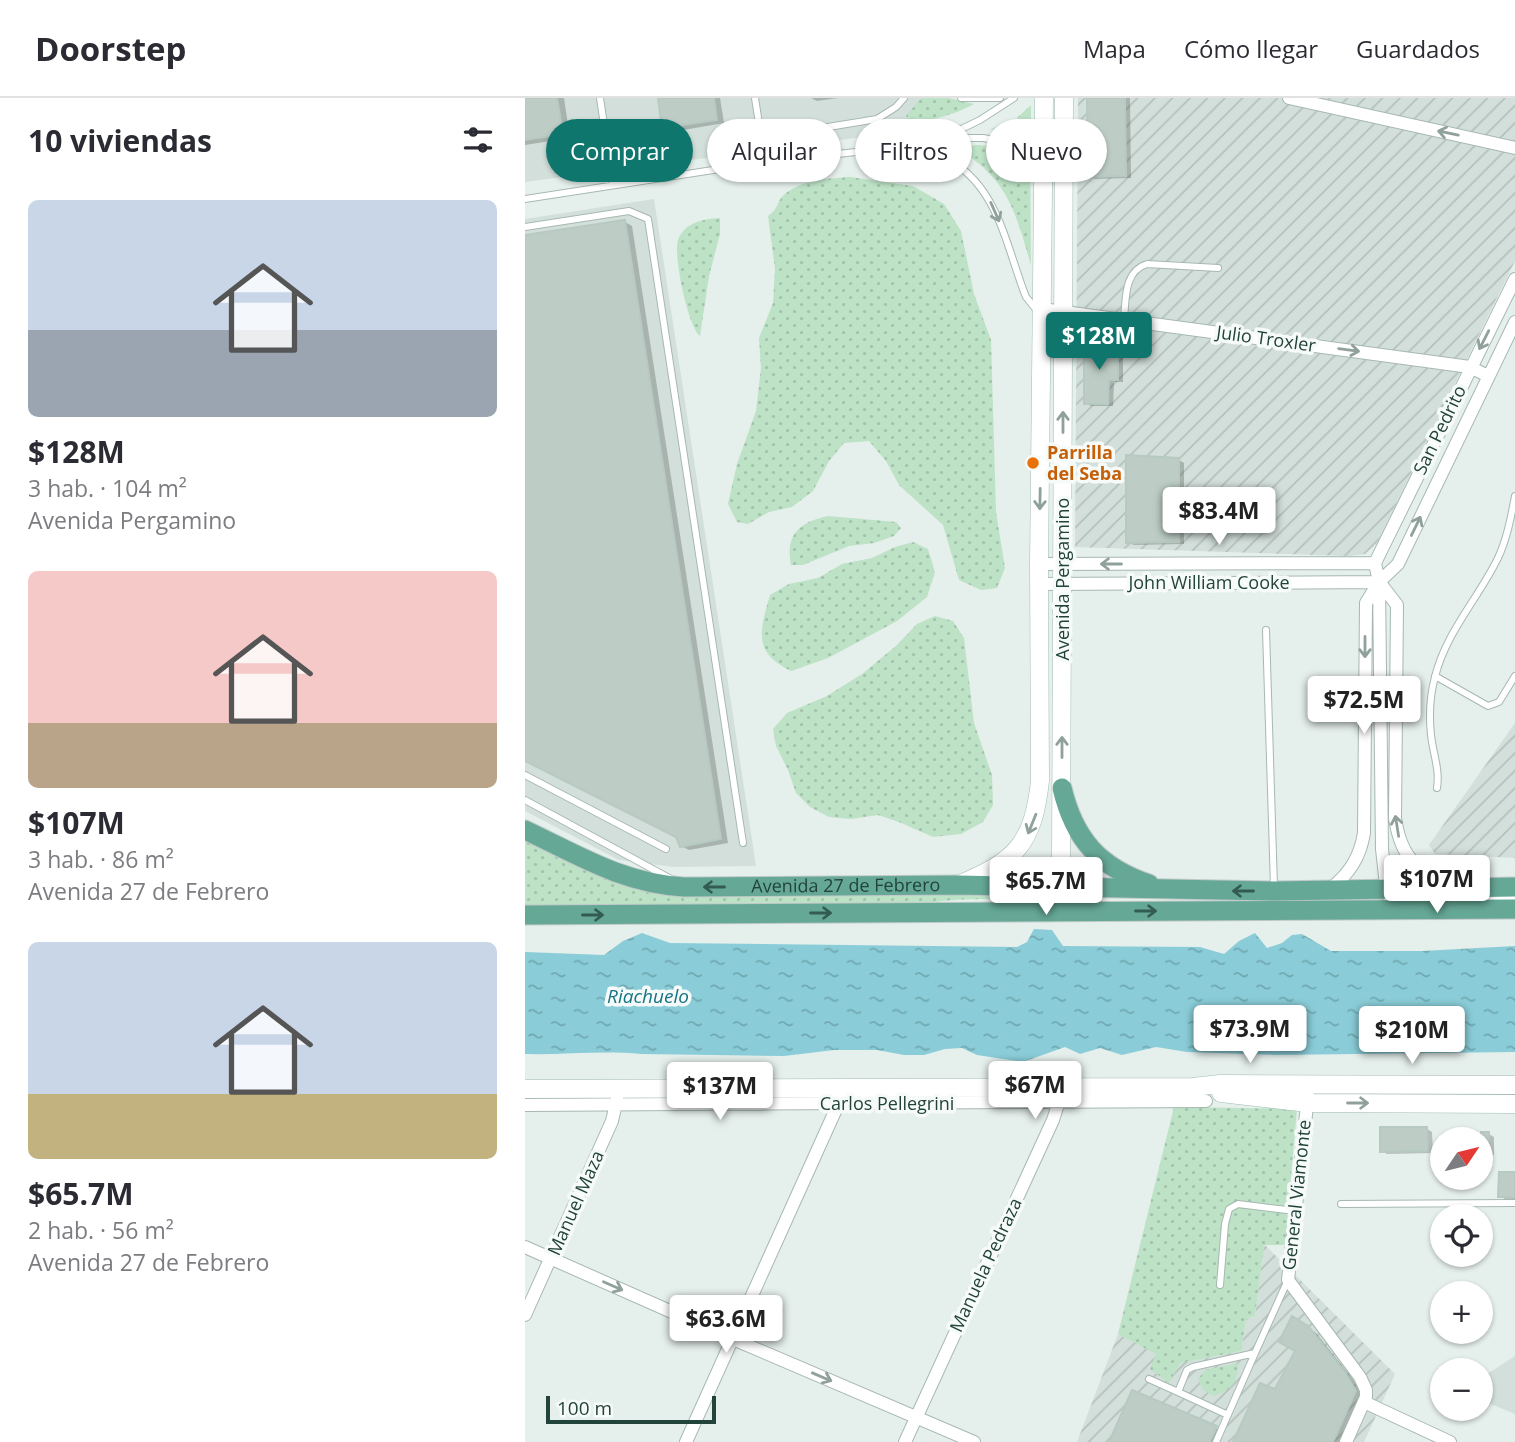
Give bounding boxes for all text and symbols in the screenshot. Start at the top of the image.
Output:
text: Doorstep [35,26,186,71]
text: Mapa [1083,32,1146,65]
text: Cómo llegar [1184,32,1318,65]
text: Guardados [1356,32,1480,65]
chip: Comprar [546,119,693,182]
chip: Alquilar [707,119,841,182]
chip: Filtros [855,119,972,182]
chip: Nuevo [986,119,1107,182]
text: 10 viviendas [28,120,212,161]
icon: filters [459,121,497,159]
one-way arrow [1437,126,1460,139]
one-way arrow [989,201,1002,222]
icon: home [200,245,326,371]
pin: $128M [1050,313,1148,372]
text: $128M [1062,319,1136,351]
street label: Julio Troxler [1213,319,1318,357]
one-way arrow [1477,329,1490,350]
one-way arrow [1337,344,1360,357]
street label: San Pedrito [1407,381,1471,478]
one-way arrow [1056,410,1070,433]
text: $128M [28,431,125,472]
place label: Parrilla del Seba [1047,440,1122,485]
marker: Parrilla del Seba [1025,455,1041,471]
text: 3 hab. · 104 m² [28,472,187,504]
one-way arrow [1033,488,1047,511]
pin: $83.4M [1162,488,1276,547]
text: $83.4M [1179,494,1259,526]
street label: Avenida Pergamino [1050,498,1074,660]
text: Avenida Pergamino [28,504,236,536]
one-way arrow [1410,516,1423,537]
one-way arrow [1099,557,1122,571]
street label: John William Cooke [1126,570,1290,594]
icon: home [200,616,326,742]
one-way arrow [1358,635,1372,658]
pin: $72.5M [1307,676,1421,736]
text: $72.5M [1324,683,1404,715]
one-way arrow [1055,736,1069,759]
text: $107M [28,802,125,843]
one-way arrow [1024,812,1037,834]
one-way arrow [1390,815,1403,838]
text: 3 hab. · 86 m² [28,843,174,875]
pin: $107M [1388,856,1486,915]
pin: $65.7M [989,858,1103,917]
text: $107M [1400,862,1474,894]
text: $65.7M [1006,864,1086,896]
street label: Avenida 27 de Febrero [751,872,940,898]
text: Avenida 27 de Febrero [28,875,269,907]
one-way arrow [703,880,726,894]
one-way arrow [1231,884,1254,897]
one-way arrow [1134,904,1157,918]
one-way arrow [809,907,832,920]
one-way arrow [581,908,604,922]
water label: Riachuelo [607,983,689,1009]
icon: home [200,987,326,1113]
pin: $73.9M [1193,1006,1307,1065]
pin: $210M [1363,1006,1461,1066]
text: $73.9M [1210,1012,1290,1044]
text: $210M [1375,1013,1449,1045]
pin: $137M [671,1062,769,1122]
pin: $67M [994,1062,1076,1121]
text: $67M [1004,1068,1066,1100]
text: $137M [683,1069,757,1101]
street label: Carlos Pellegrini [820,1091,954,1115]
one-way arrow [1347,1096,1370,1110]
street label: General Viamonte [1276,1118,1316,1271]
north arrow [1430,1127,1493,1190]
map controls [1430,1127,1493,1421]
street label: Manuel Maza [541,1146,609,1259]
text: $65.7M [28,1173,133,1214]
street label: Manuela Pedraza [944,1194,1027,1336]
button: locate [1430,1204,1493,1267]
text: 2 hab. · 56 m² [28,1214,174,1246]
text: Avenida 27 de Febrero [28,1246,269,1278]
one-way arrow [602,1280,624,1293]
button: + [1430,1281,1493,1344]
pin: $63.6M [669,1296,783,1355]
text: $63.6M [686,1302,766,1334]
button: − [1430,1358,1493,1421]
one-way arrow [811,1372,832,1385]
scale bar [546,1393,716,1425]
text: 100 m [557,1395,612,1421]

